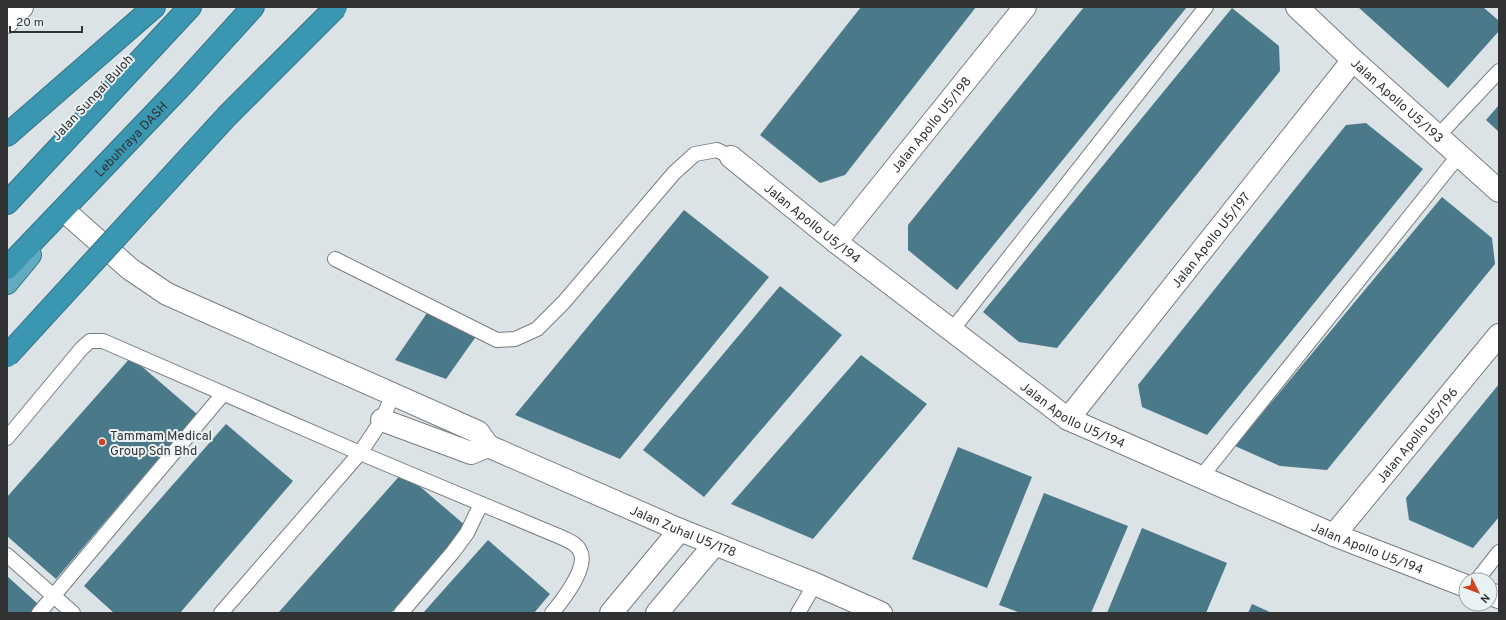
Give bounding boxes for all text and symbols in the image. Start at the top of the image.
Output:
scale bar [10,8,82,34]
text: 20 m [16,15,44,31]
street label: Jalan Sungai Buloh [49,52,137,145]
street label: Jalan Apollo U5/193 [1347,56,1446,147]
street label: Jalan Apollo U5/198 [889,74,976,177]
street label: Lebuhraya DASH [92,99,172,181]
street label: Jalan Apollo U5/194 [760,181,863,268]
street label: Jalan Apollo U5/197 [1169,190,1255,292]
street label: Jalan Apollo U5/194 [1016,379,1127,453]
street label: Jalan Apollo U5/196 [1374,385,1462,487]
place label: Tammam Medical Group Sdn Bhd [110,429,212,460]
marker: Tammam Medical Group Sdn Bhd [97,437,107,447]
street label: Jalan Zuhal U5/178 [627,503,738,562]
street label: Jalan Apollo U5/194 [1308,520,1425,579]
north arrow [1458,572,1498,612]
text: N [1477,590,1493,606]

